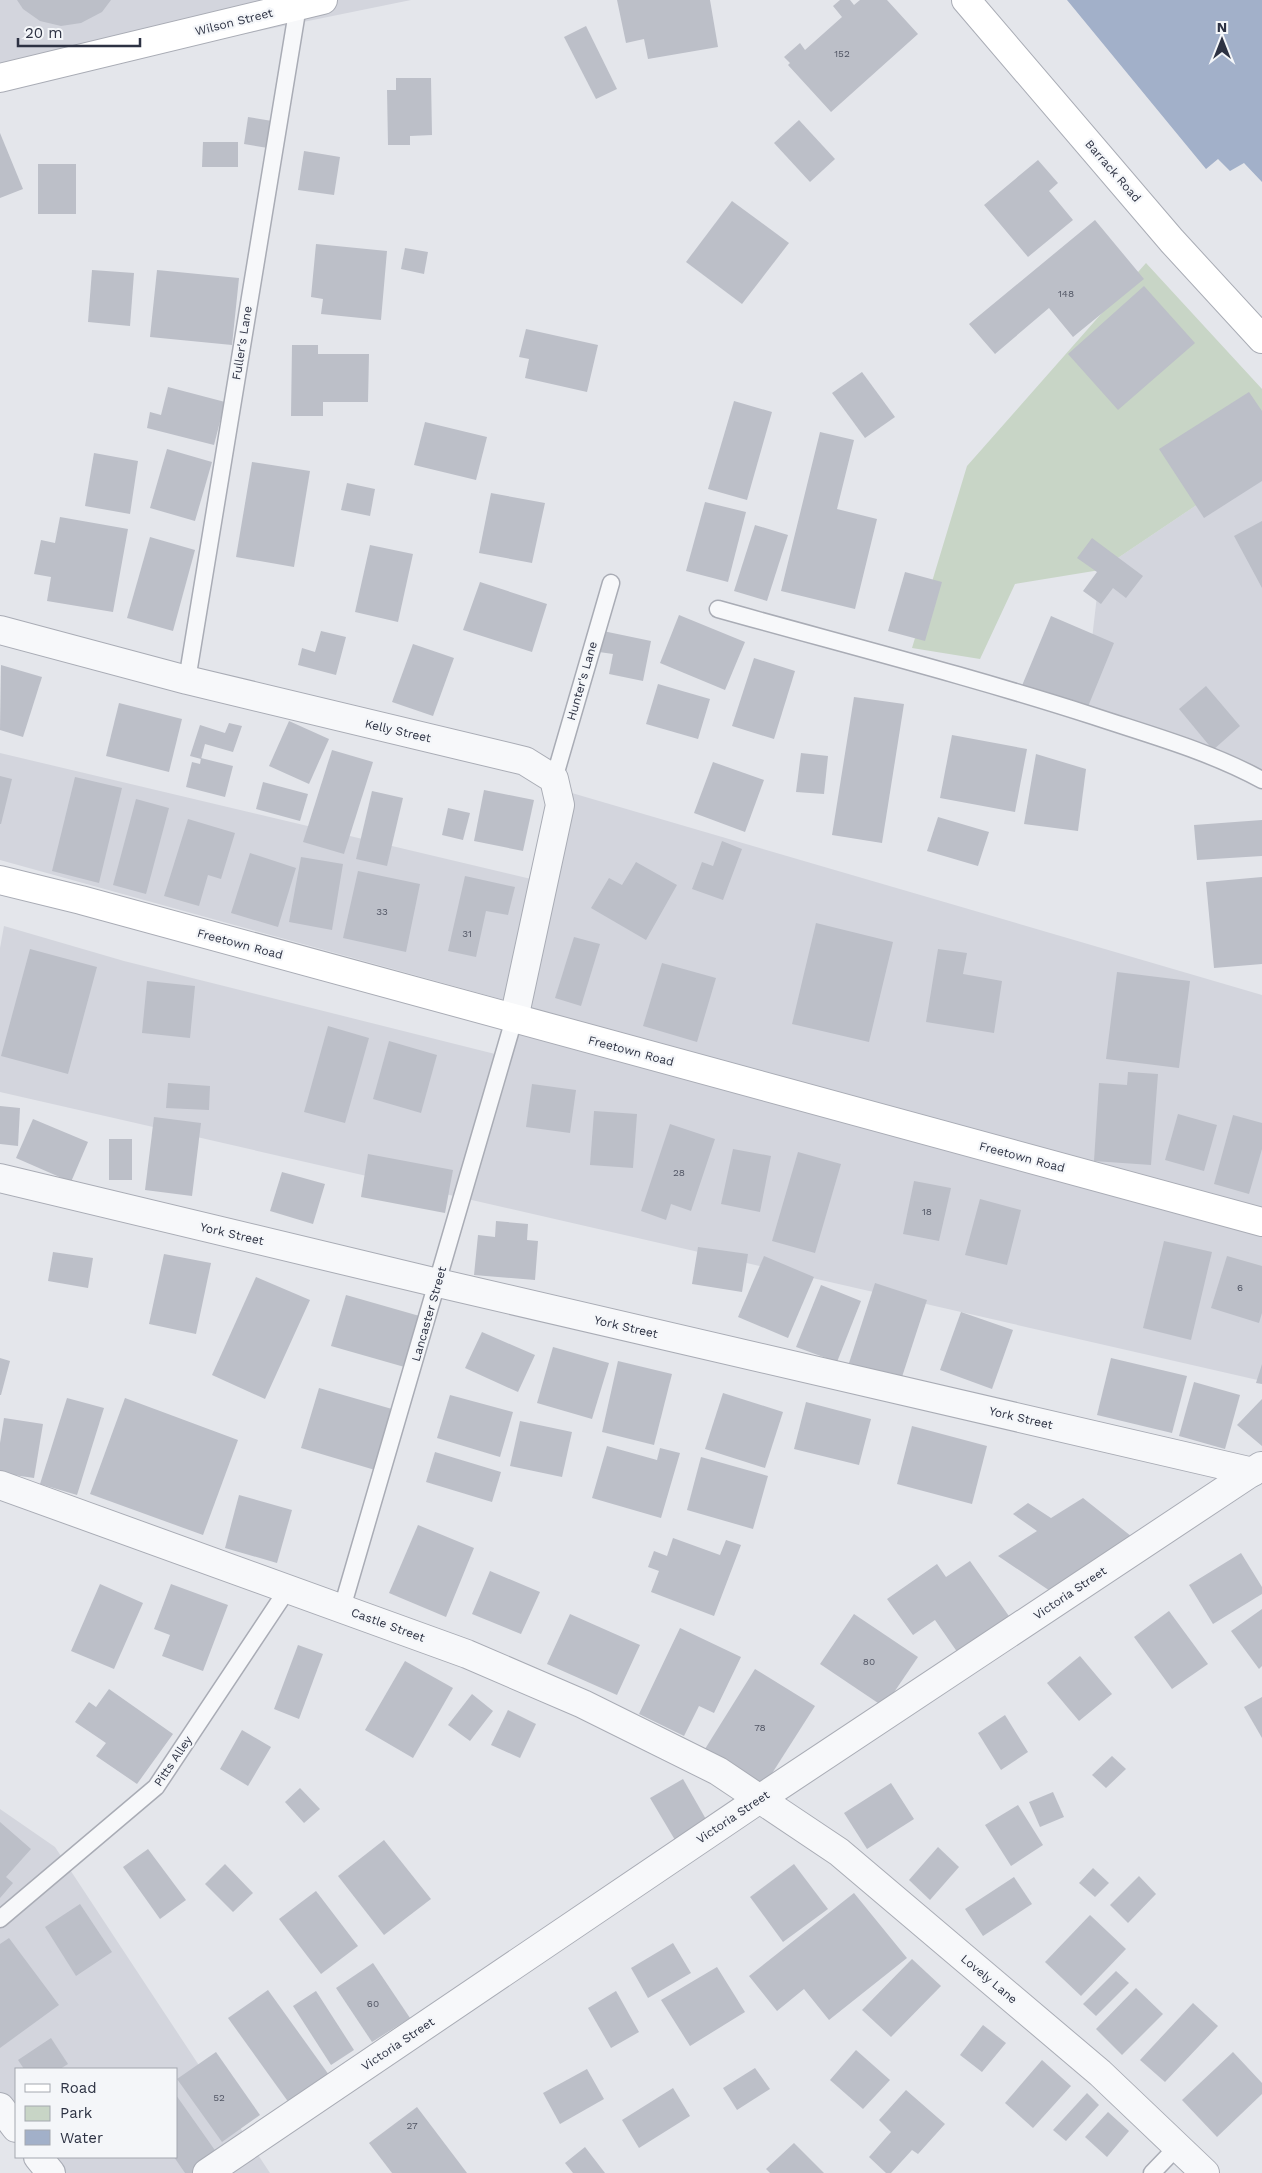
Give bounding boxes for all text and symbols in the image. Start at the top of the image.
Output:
street label: Wilson Street [194,6,274,38]
scale bar [18,15,140,47]
north arrow [1197,15,1247,65]
text: N [1217,19,1227,35]
text: 20 m [25,24,63,42]
house number: 152 [834,48,850,59]
street label: Barrack Road [1082,137,1144,205]
house number: 148 [1058,288,1074,299]
street label: Fuller's Lane [229,305,255,381]
street label: Hunter's Lane [564,640,600,722]
street label: Kelly Street [364,717,432,745]
house number: 33 [376,906,388,917]
street label: Freetown Road [196,926,284,962]
house number: 31 [462,928,472,939]
street label: Freetown Road [587,1033,675,1069]
street label: Freetown Road [978,1139,1066,1175]
house number: 28 [673,1167,685,1178]
house number: 18 [922,1206,932,1217]
street label: York Street [199,1220,265,1248]
street label: Lancaster Street [409,1265,449,1363]
house number: 6 [1237,1282,1243,1293]
street label: York Street [593,1313,659,1341]
street label: York Street [988,1404,1054,1432]
street label: Victoria Street [1031,1564,1109,1622]
street label: Castle Street [349,1605,427,1645]
house number: 80 [863,1656,875,1667]
house number: 78 [754,1722,766,1733]
street label: Pitts Alley [151,1732,195,1789]
street label: Victoria Street [694,1788,772,1846]
street label: Lovely Lane [958,1951,1020,2007]
house number: 60 [367,1998,379,2009]
street label: Victoria Street [359,2015,437,2073]
legend [15,2068,178,2158]
text: Road [60,2079,97,2097]
house number: 52 [213,2092,225,2103]
text: Park [60,2104,93,2122]
house number: 27 [406,2120,418,2131]
text: Water [60,2129,103,2147]

